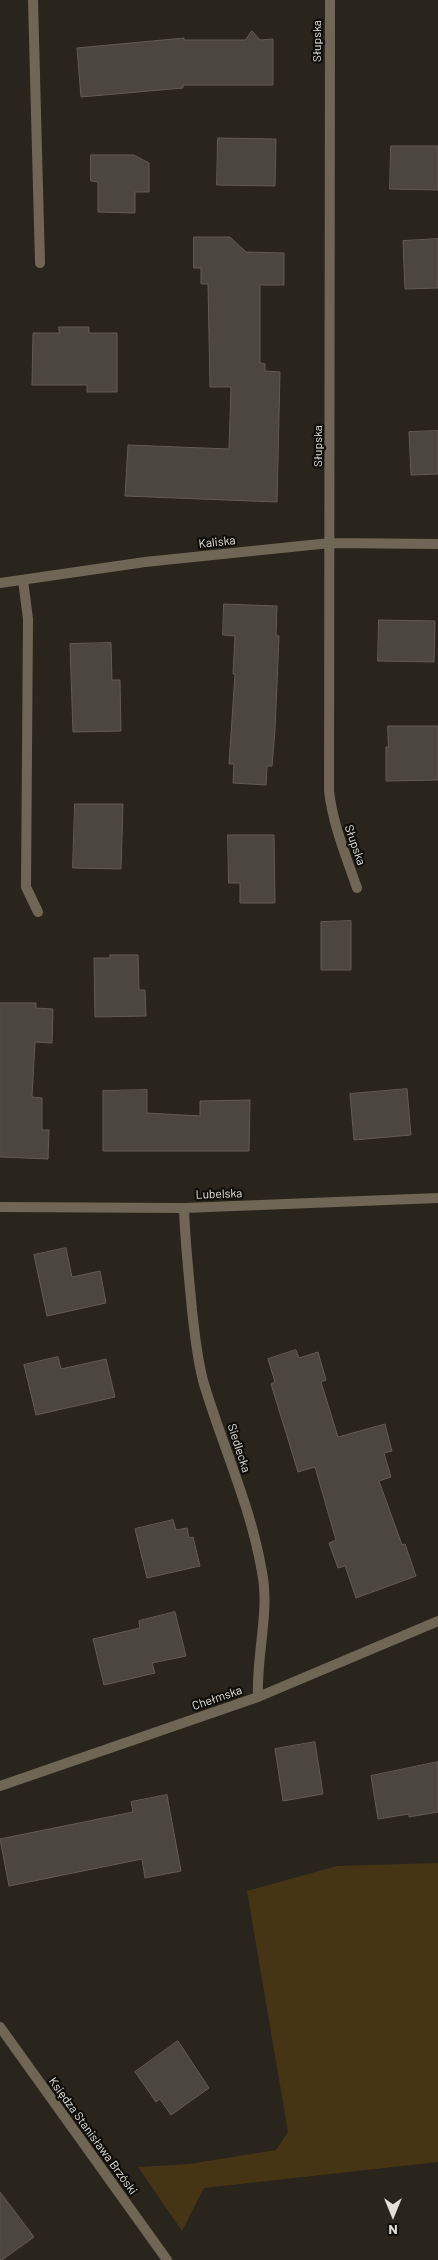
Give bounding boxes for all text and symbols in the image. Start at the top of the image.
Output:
street label: Słupska [310,20,324,62]
street label: Słupska [311,425,325,467]
street label: Kaliska [198,533,236,551]
street label: Słupska [341,823,369,867]
street label: Lubelska [195,1186,243,1202]
street label: Siedlecka [224,1422,254,1474]
street label: Chełmska [190,1683,244,1713]
street label: Księdza Stanisława Brzóski [46,2075,140,2197]
north arrow [368,2190,418,2240]
text: N [388,2222,398,2239]

